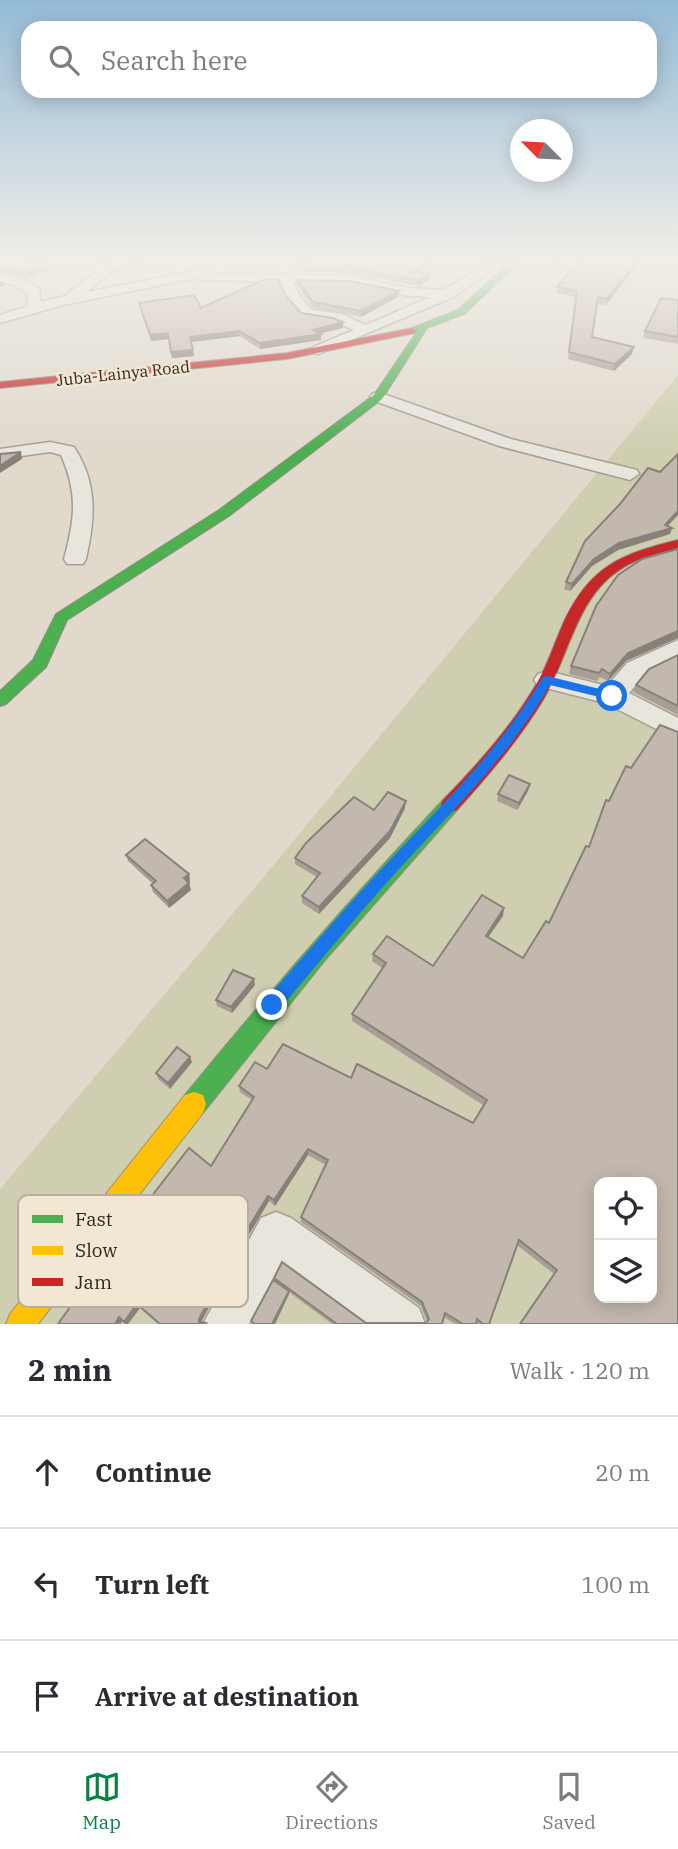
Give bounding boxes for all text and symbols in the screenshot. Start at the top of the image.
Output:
search box [21,21,657,98]
icon: search [45,41,83,79]
text: Search here [101,43,247,77]
north arrow [510,119,573,182]
street label: Juba-Lainya Road [55,356,191,390]
route start [596,680,627,711]
route end [256,989,287,1020]
map controls [594,1177,657,1303]
button: locate [594,1177,657,1240]
legend [18,1195,248,1307]
text: Fast [75,1207,113,1231]
text: Slow [75,1238,117,1262]
button: layers [594,1240,657,1303]
text: Jam [75,1270,112,1294]
text: 2 min [28,1350,112,1389]
text: Walk · 120 m [509,1355,650,1385]
icon: ahead [28,1453,66,1491]
text: Continue [95,1455,212,1489]
text: 20 m [595,1457,650,1487]
icon: left [28,1565,66,1603]
text: Turn left [95,1567,209,1601]
text: 100 m [581,1569,650,1599]
icon: arrive [28,1677,66,1715]
text: Arrive at destination [95,1679,359,1713]
tab: Map [82,1768,121,1834]
tab: Directions [285,1768,378,1834]
tab: Saved [543,1768,596,1834]

